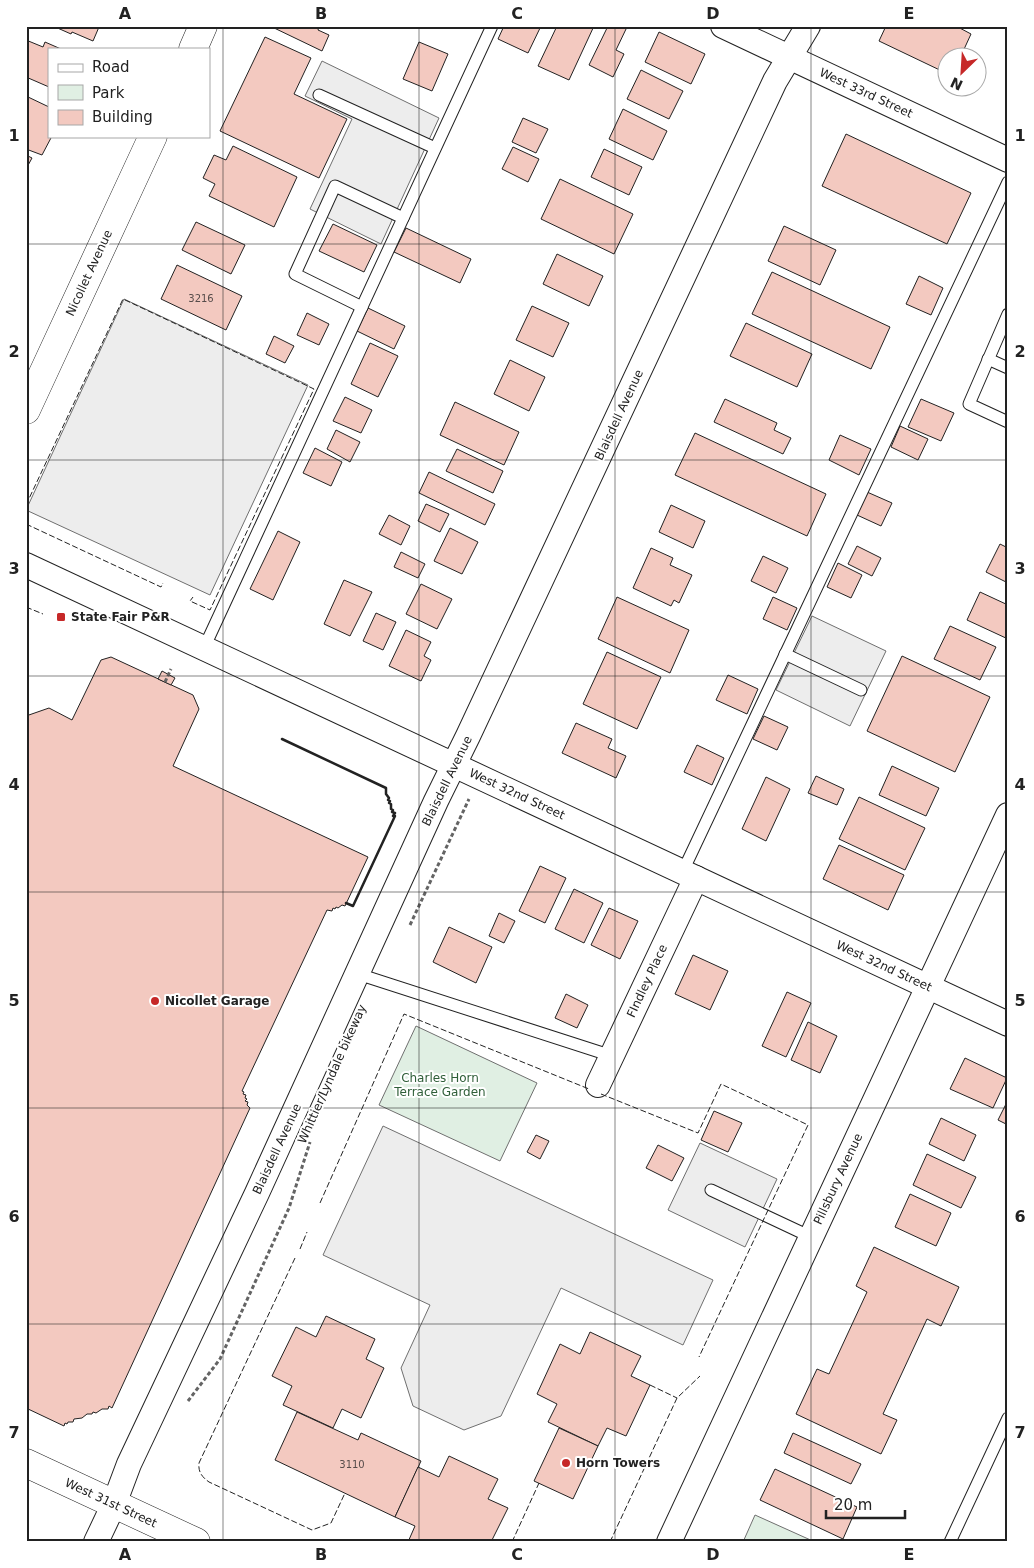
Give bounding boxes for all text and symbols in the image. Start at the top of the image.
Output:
text: A [119,4,132,23]
text: B [315,4,327,23]
text: C [511,4,523,23]
text: D [706,4,720,23]
text: E [904,4,914,23]
legend [48,48,210,138]
north arrow [936,48,986,98]
text: Road [92,58,130,76]
street label: West 33rd Street [817,65,915,121]
text: N [948,74,965,94]
text: Park [92,84,125,102]
text: Building [92,108,153,126]
text: 1 [8,126,20,145]
text: 1 [1014,126,1026,145]
street label: Nicollet Avenue [63,228,115,318]
house number: 3216 [188,293,214,304]
text: 2 [8,342,20,361]
text: 2 [1014,342,1026,361]
street label: Blaisdell Avenue [592,367,646,463]
text: 3 [8,559,20,578]
text: 3 [1014,559,1026,578]
place label: State Fair P&R [71,610,170,624]
marker: State Fair P&R [55,611,67,623]
street label: Blaisdell Avenue [419,734,475,828]
street label: West 32nd Street [467,766,567,822]
text: 4 [8,775,20,794]
text: 4 [1014,775,1026,794]
street label: West 32nd Street [834,938,934,994]
street label: FIndley Place [624,942,670,1020]
text: 5 [8,991,20,1010]
text: 5 [1014,991,1026,1010]
place label: Nicollet Garage [165,994,269,1008]
marker: Nicollet Garage [149,995,161,1007]
street label: Whittier/Lyndale bikeway [295,1002,369,1146]
park label: Charles Horn Terrace Garden [393,1071,486,1099]
street label: Blaisdell Avenue [250,1101,304,1197]
street label: Pillsbury Avenue [811,1131,865,1227]
text: 6 [8,1207,20,1226]
text: 6 [1014,1207,1026,1226]
text: 7 [8,1423,20,1442]
text: 7 [1014,1423,1026,1442]
place label: Horn Towers [576,1456,660,1470]
marker: Horn Towers [560,1457,572,1469]
house number: 3110 [339,1459,365,1470]
street label: West 31st Street [63,1476,159,1531]
scale bar [826,1488,905,1520]
text: 20 m [834,1496,872,1514]
text: A [119,1545,132,1564]
text: B [315,1545,327,1564]
text: C [511,1545,523,1564]
text: D [706,1545,720,1564]
text: E [904,1545,914,1564]

